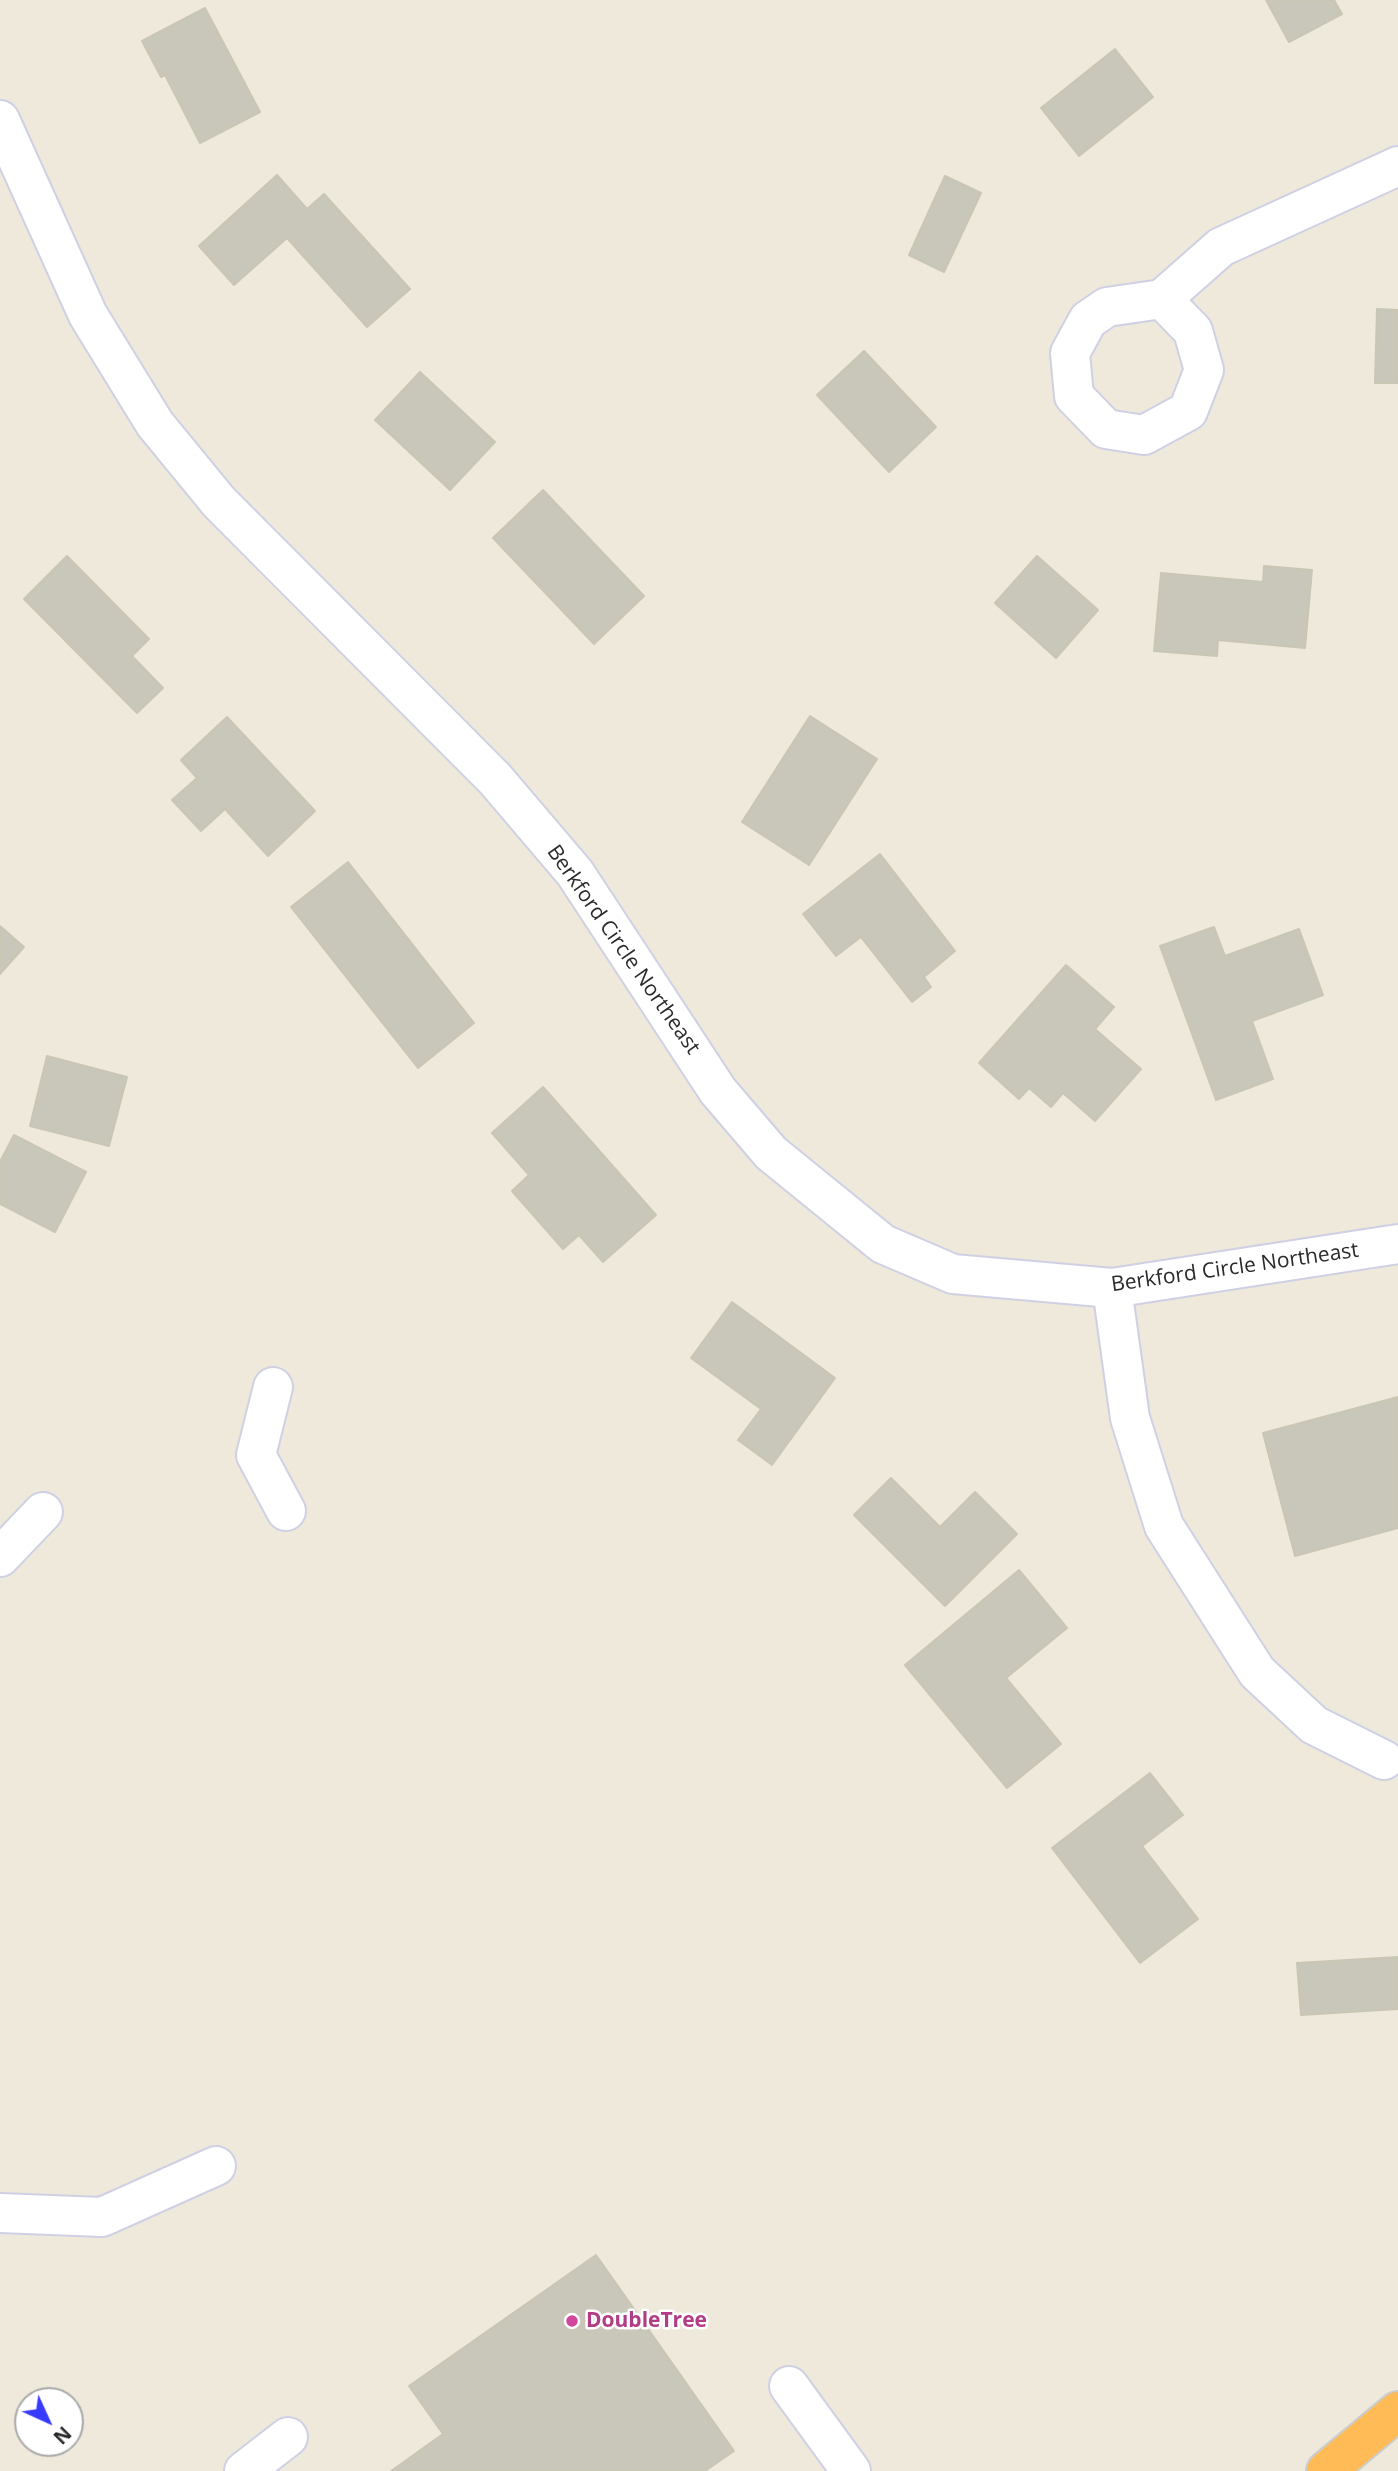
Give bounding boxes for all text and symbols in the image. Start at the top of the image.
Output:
street label: Berkford Circle Northeast [541,841,705,1059]
street label: Berkford Circle Northeast [1110,1238,1360,1298]
place label: DoubleTree [586,2308,707,2334]
marker: DoubleTree [564,2313,580,2329]
north arrow [14,2387,84,2457]
text: N [48,2421,77,2450]

